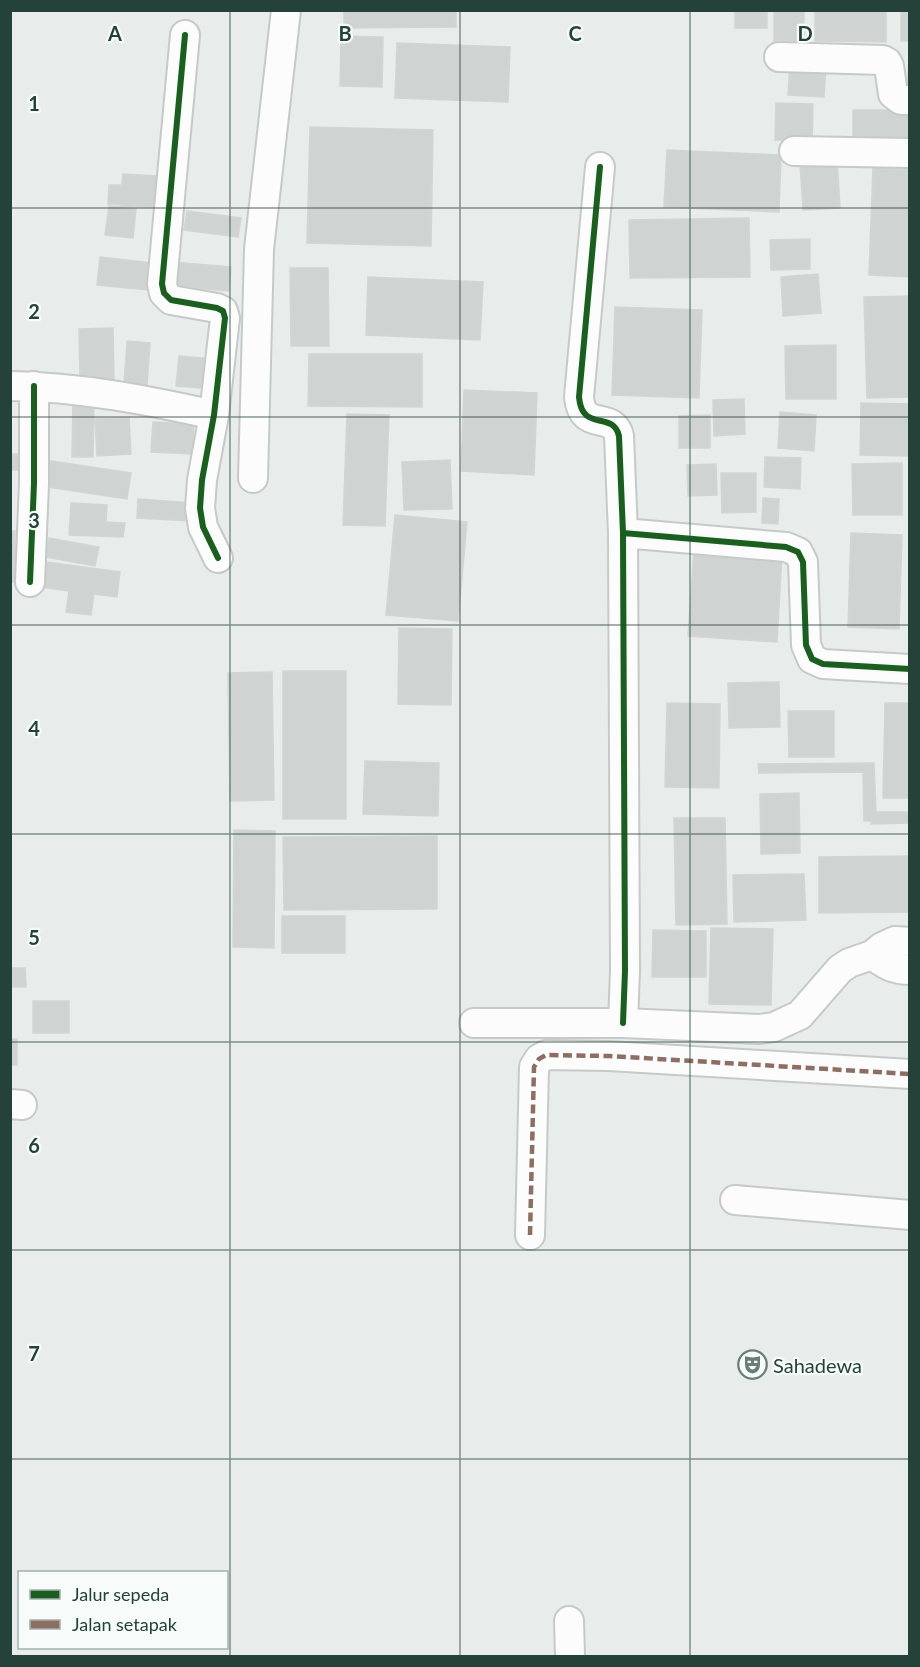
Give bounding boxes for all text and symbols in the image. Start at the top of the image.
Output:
text: A [107,21,122,45]
text: B [338,21,352,45]
text: C [568,21,582,45]
text: D [797,21,813,45]
text: 1 [28,91,40,115]
text: 2 [28,299,40,323]
text: 3 [28,508,40,532]
text: 4 [28,716,40,740]
text: 5 [28,925,40,949]
text: 6 [28,1133,40,1157]
text: 7 [28,1341,40,1365]
theatre icon: Sahadewa [736,1349,768,1381]
place label: Sahadewa [773,1353,862,1377]
legend [18,1571,228,1649]
text: Jalur sepeda [72,1583,169,1605]
text: Jalan setapak [72,1613,178,1635]

